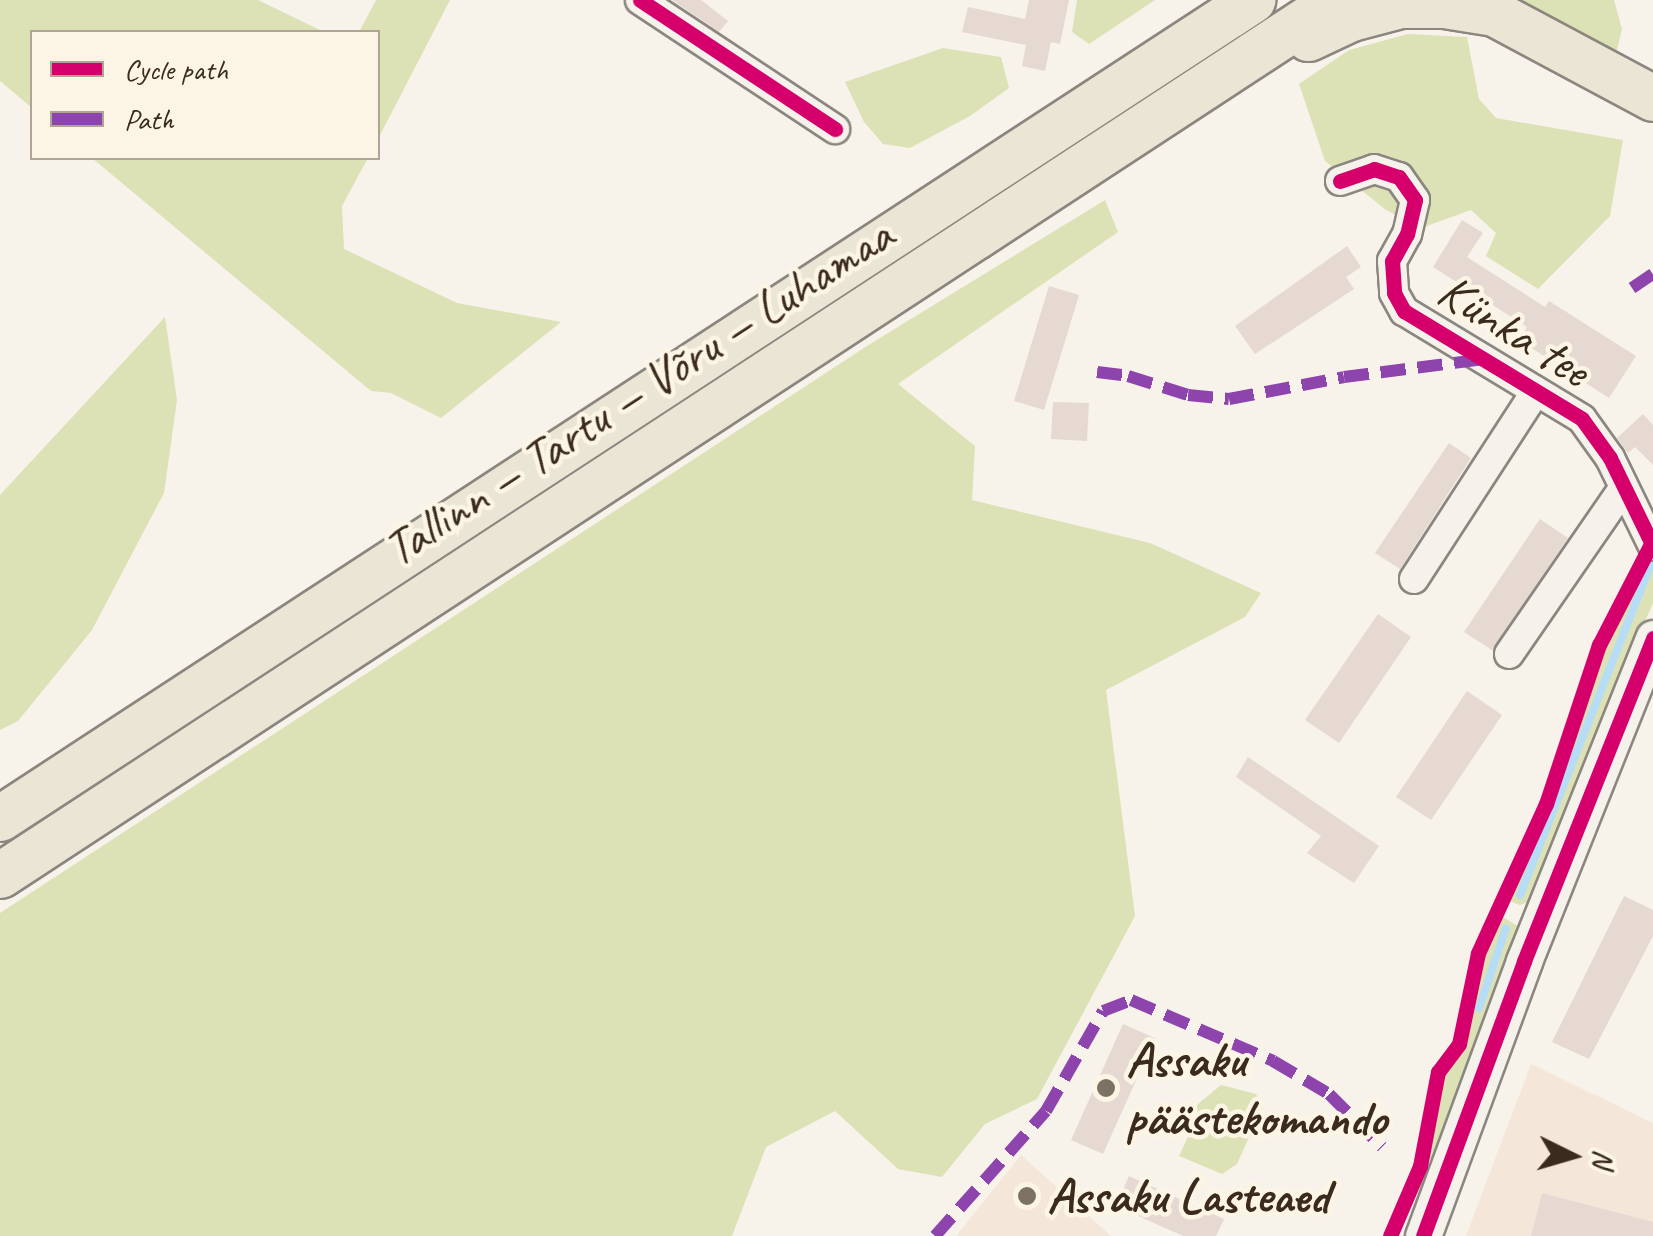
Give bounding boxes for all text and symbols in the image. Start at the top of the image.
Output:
legend [30,30,380,160]
text: Cycle path [124,50,228,88]
text: Path [124,100,173,138]
street label: Tallinn — Tartu — Võru — Luhamaa [372,205,904,579]
street label: Künka tee [1427,260,1601,400]
place label: Assaku päästekomando [1126,1029,1387,1146]
marker: Assaku päästekomando [1095,1077,1117,1099]
north arrow [1523,1106,1623,1206]
text: N [1585,1148,1622,1169]
place label: Assaku Lasteaed [1047,1166,1331,1226]
marker: Assaku Lasteaed [1016,1185,1038,1207]

